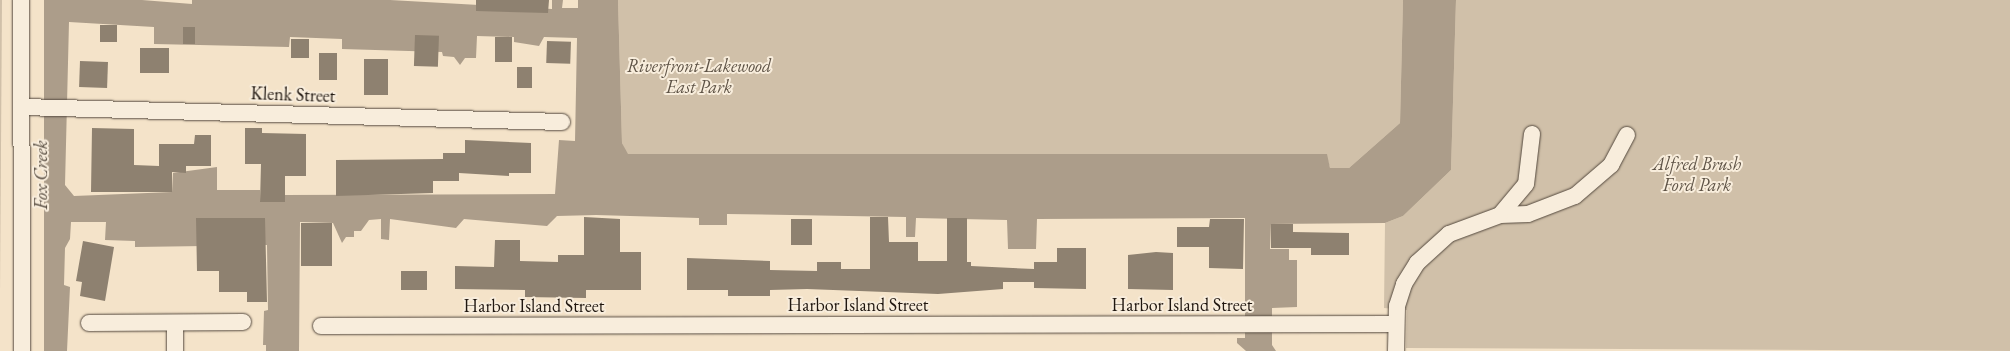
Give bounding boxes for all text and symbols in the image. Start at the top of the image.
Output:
park label: Riverfront-Lakewood East Park [627,56,771,98]
street label: Klenk Street [250,83,336,107]
water label: Fox Creek [30,140,52,210]
park label: Alfred Brush Ford Park [1653,154,1741,196]
street label: Harbor Island Street [788,294,928,316]
street label: Harbor Island Street [1112,294,1252,316]
street label: Harbor Island Street [464,295,604,317]

